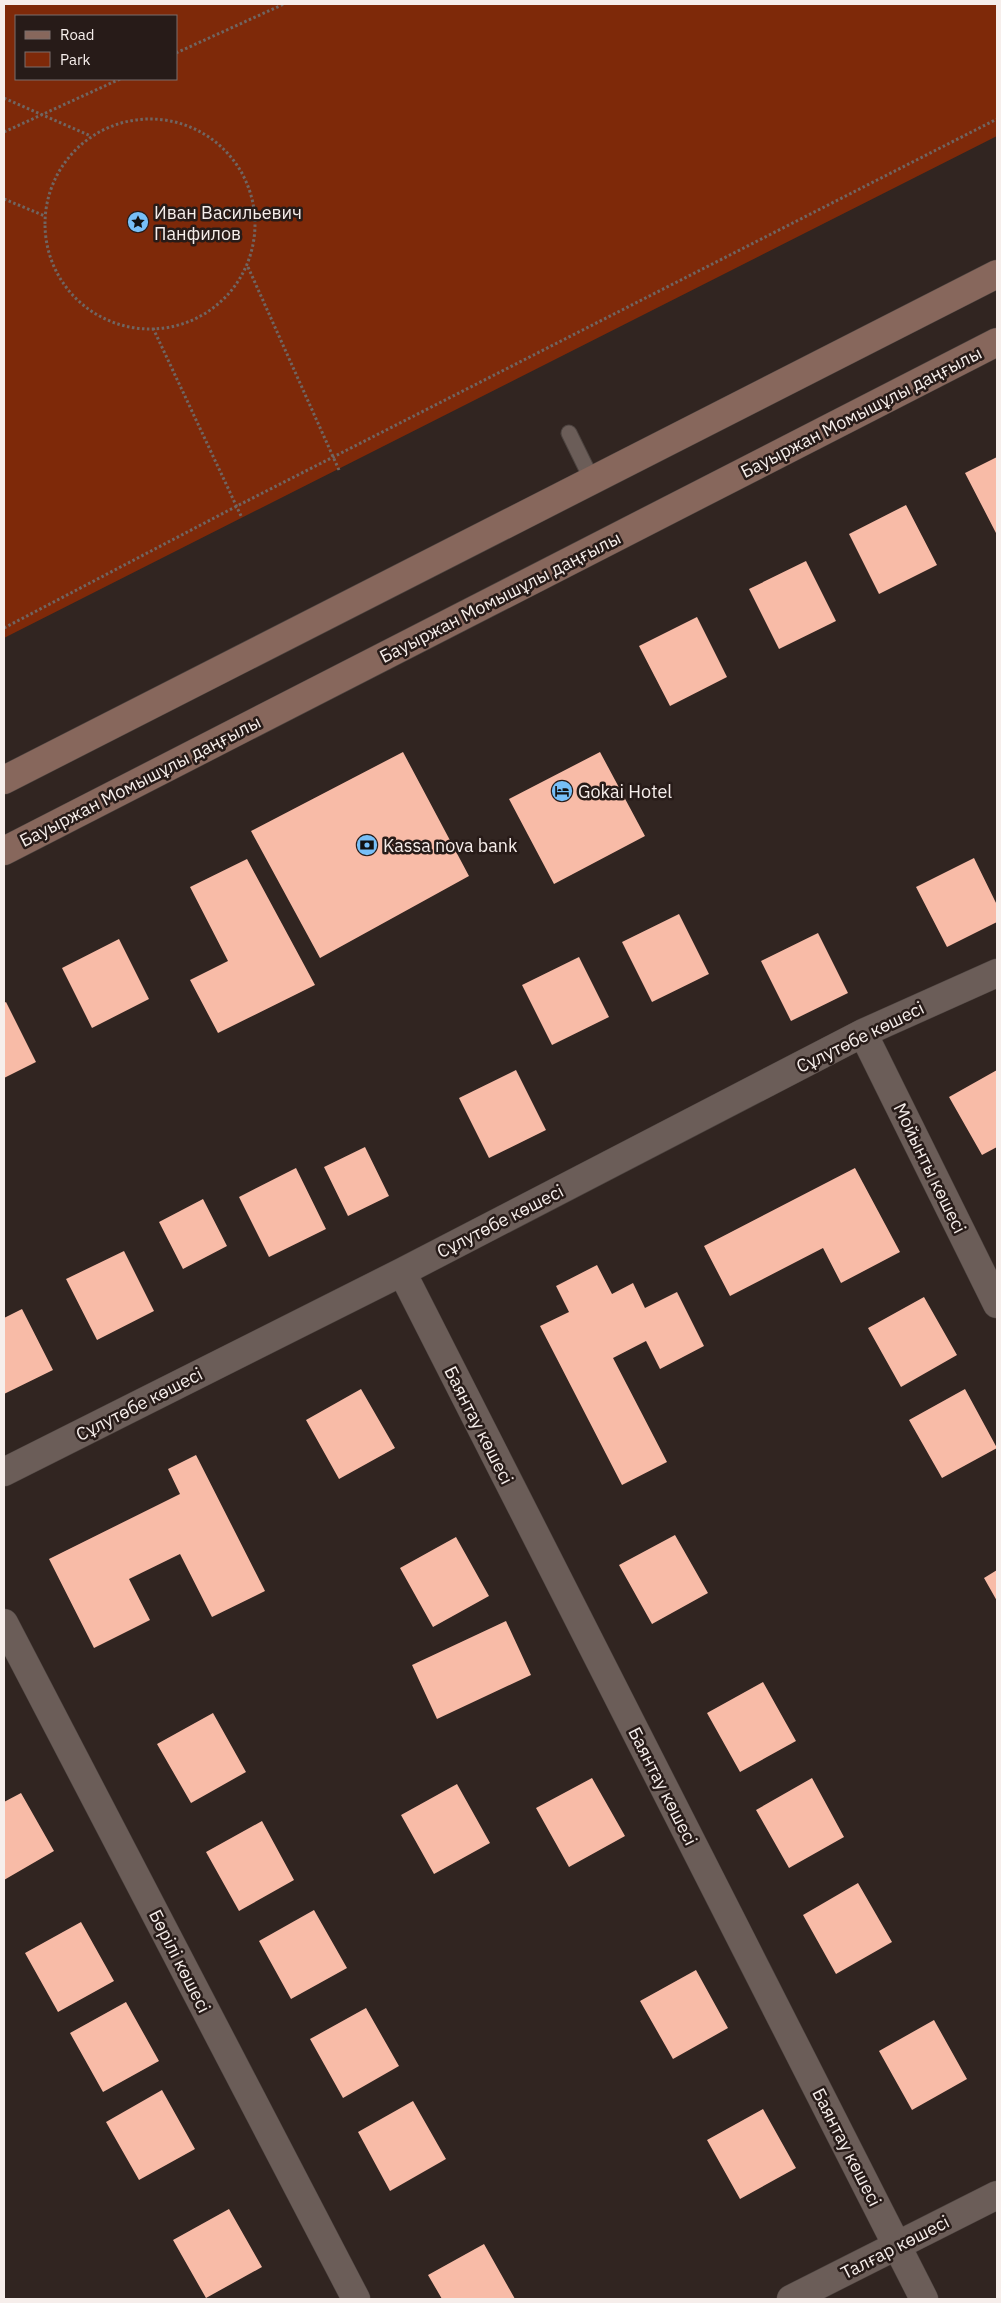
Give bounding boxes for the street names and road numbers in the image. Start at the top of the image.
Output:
street label: Бауыржан Момышұлы даңғылы [736,341,986,483]
street label: Бауыржан Момышұлы даңғылы [375,526,625,668]
street label: Бауыржан Момышұлы даңғылы [15,710,265,852]
street label: Сұлутөбе көшесі [792,996,928,1078]
street label: Мойынты көшесі [889,1099,971,1237]
street label: Сұлутөбе көшесі [433,1179,567,1263]
street label: Сұлутөбе көшесі [72,1362,206,1446]
street label: Баянтау көшесі [439,1362,519,1488]
street label: Баянтау көшесі [623,1723,703,1849]
street label: Бөрілі көшесі [144,1905,216,2017]
street label: Баянтау көшесі [807,2084,887,2210]
street label: Талғар көшесі [837,2210,953,2284]

